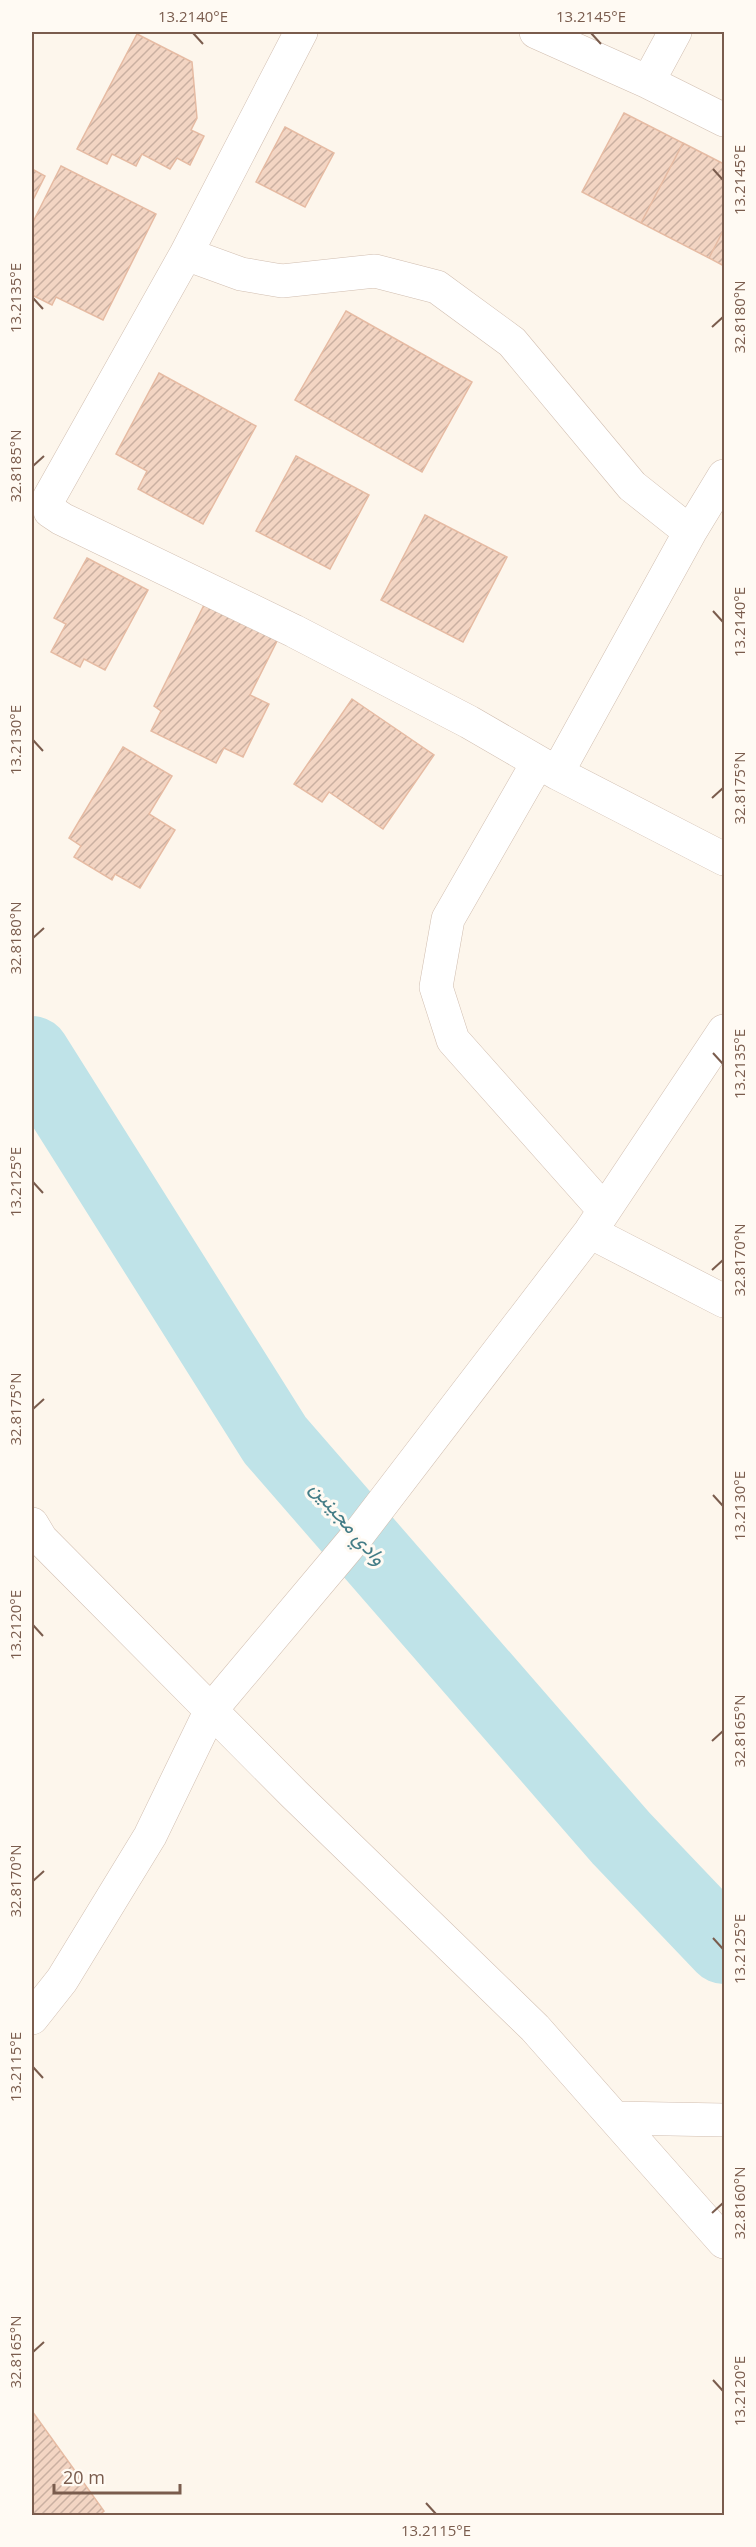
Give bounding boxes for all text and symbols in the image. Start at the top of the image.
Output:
text: 13.2140°E [158,6,228,26]
text: 13.2145°E [556,6,626,26]
text: 13.2145°E [729,145,749,215]
text: 13.2135°E [5,263,25,333]
text: 32.8180°N [729,280,749,354]
text: 32.8185°N [5,429,25,503]
text: 13.2140°E [729,587,749,657]
text: 13.2130°E [5,705,25,775]
text: 32.8175°N [729,751,749,825]
text: 32.8180°N [5,901,25,975]
text: 13.2135°E [729,1029,749,1099]
text: 13.2125°E [5,1147,25,1217]
text: 32.8170°N [729,1223,749,1297]
text: 32.8175°N [5,1372,25,1446]
text: 13.2130°E [729,1471,749,1541]
water label: وادي مجينين [302,1475,392,1572]
text: 13.2120°E [5,1590,25,1660]
text: 32.8165°N [729,1694,749,1768]
text: 32.8170°N [5,1844,25,1918]
text: 13.2125°E [729,1914,749,1984]
text: 13.2115°E [5,2032,25,2102]
text: 32.8160°N [729,2166,749,2240]
text: 32.8165°N [5,2315,25,2389]
text: 13.2120°E [729,2356,749,2426]
scale bar [54,2457,180,2495]
text: 20 m [63,2465,105,2489]
text: 13.2115°E [401,2520,471,2540]

